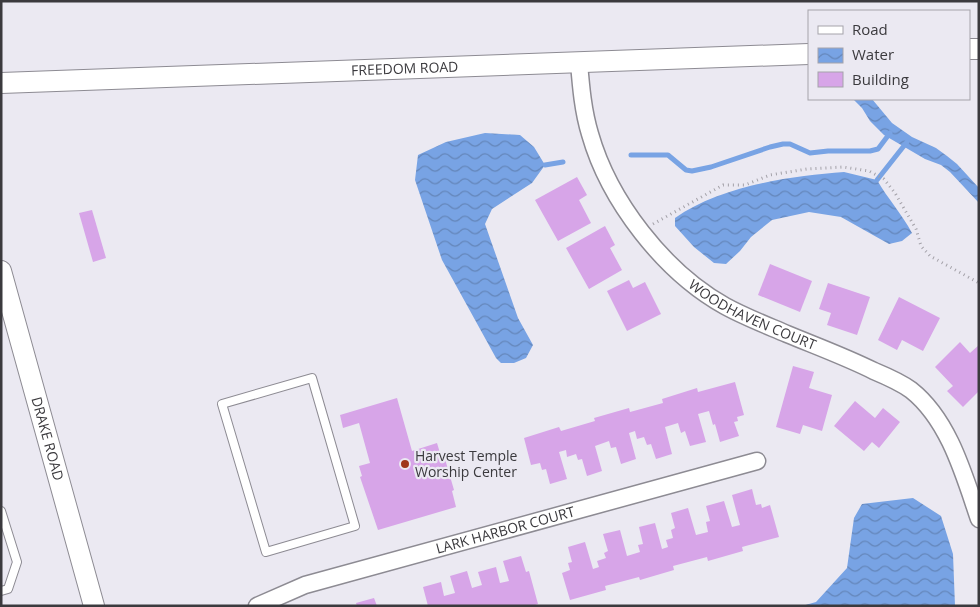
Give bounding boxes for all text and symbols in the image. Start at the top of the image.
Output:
legend [808,10,970,100]
text: Road [852,19,888,39]
text: Water [852,44,894,64]
street label: FREEDOM ROAD [351,57,459,79]
text: Building [852,69,909,89]
street label: WOODHAVEN COURT [685,275,819,354]
street label: DRAKE ROAD [27,394,69,483]
place label: Harvest Temple Worship Center [415,446,518,481]
marker: Harvest Temple Worship Center [399,458,411,470]
street label: LARK HARBOR COURT [433,501,577,558]

